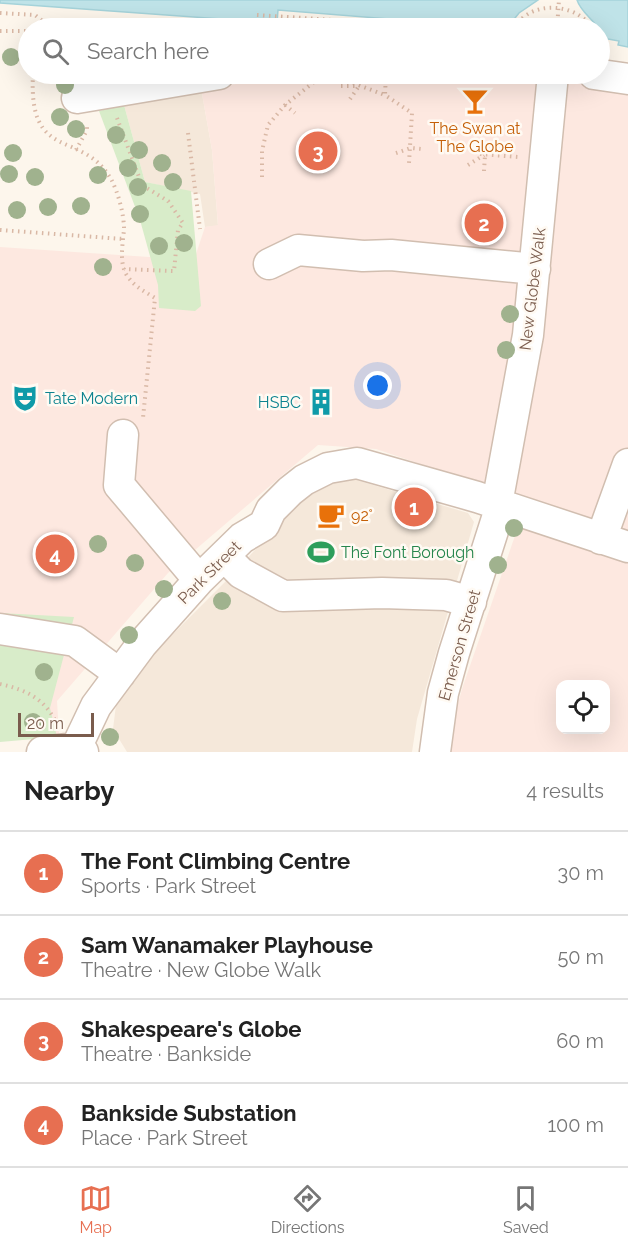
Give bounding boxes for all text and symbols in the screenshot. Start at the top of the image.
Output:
search box [18,18,610,84]
icon: search [39,35,72,68]
text: Search here [87,38,209,64]
bar icon: The Swan at The Globe [460,86,490,116]
place label: The Swan at The Globe [430,119,521,156]
pin: 3 [298,128,338,174]
pin: 2 [464,200,504,246]
street label: New Globe Walk [516,226,550,352]
your location [363,371,392,400]
theatre icon: Tate Modern [10,383,40,413]
building icon: HSBC [306,387,336,417]
place label: Tate Modern [45,389,138,408]
place label: HSBC [258,393,301,412]
pin: 1 [394,484,434,530]
cafe icon: 92° [316,500,346,530]
place label: 92° [351,506,373,525]
pin: 4 [36,532,74,576]
street label: Park Street [174,537,245,608]
sports icon: The Font Borough [306,537,336,567]
place label: The Font Borough [341,543,474,562]
street label: Emerson Street [435,587,485,703]
map controls [556,680,610,734]
button: locate [556,680,610,734]
scale bar [18,710,94,738]
text: 20 m [27,714,64,733]
text: Nearby [24,776,114,806]
text: 4 results [526,779,604,803]
text: The Font Climbing Centre [81,848,350,874]
text: 1 [39,861,48,885]
text: 30 m [558,861,604,885]
text: Sports · Park Street [81,874,256,898]
text: Sam Wanamaker Playhouse [81,932,373,958]
text: 2 [38,945,49,969]
text: 50 m [557,945,604,969]
text: Theatre · New Globe Walk [81,958,321,982]
text: Shakespeare's Globe [81,1016,302,1042]
text: 3 [38,1029,49,1053]
text: 60 m [556,1029,604,1053]
text: Theatre · Bankside [81,1042,251,1066]
text: Bankside Substation [81,1100,297,1126]
text: 4 [38,1113,49,1137]
text: 100 m [547,1113,604,1137]
text: Place · Park Street [81,1126,248,1150]
tab: Map [79,1182,112,1237]
tab: Directions [271,1182,345,1237]
tab: Saved [503,1182,549,1237]

